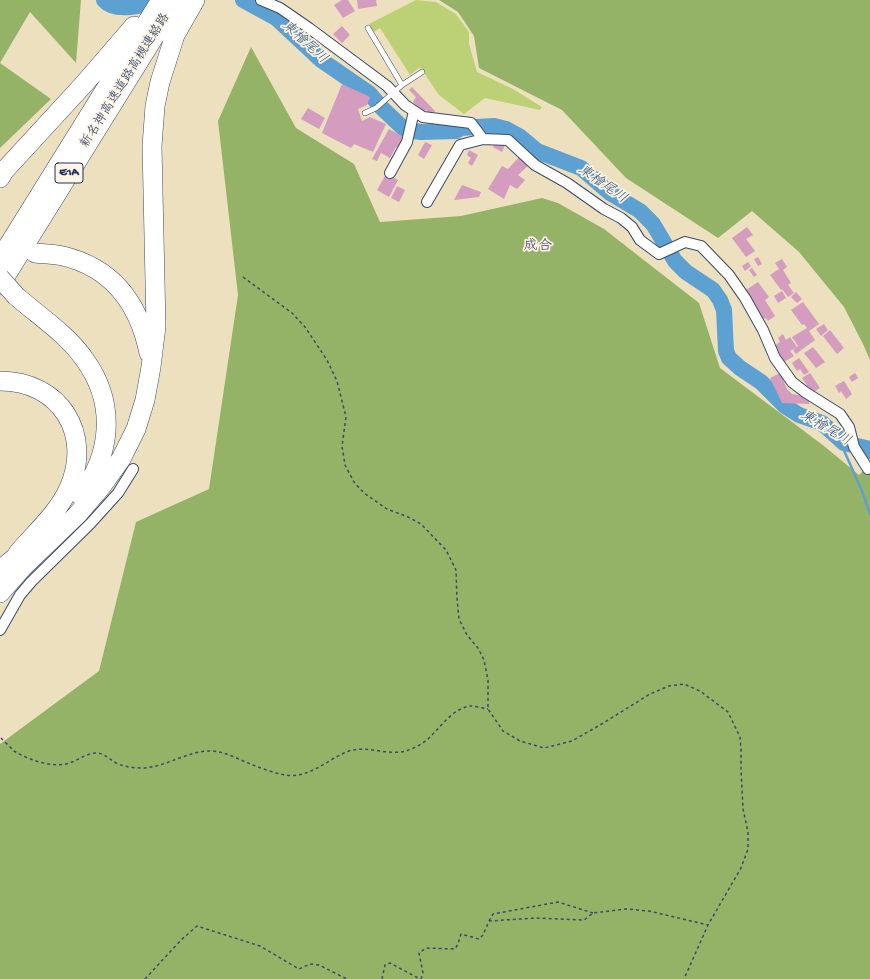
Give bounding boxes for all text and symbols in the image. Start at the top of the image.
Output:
street label: 新名神高速道路高槻連絡路 [78,11,174,151]
water label: 東檜尾川 [278,18,330,68]
water label: 東檜尾川 [574,162,630,208]
road number: E1A [55,163,83,183]
district label: 成合 [524,239,552,255]
water label: 東檜尾川 [797,407,853,451]

